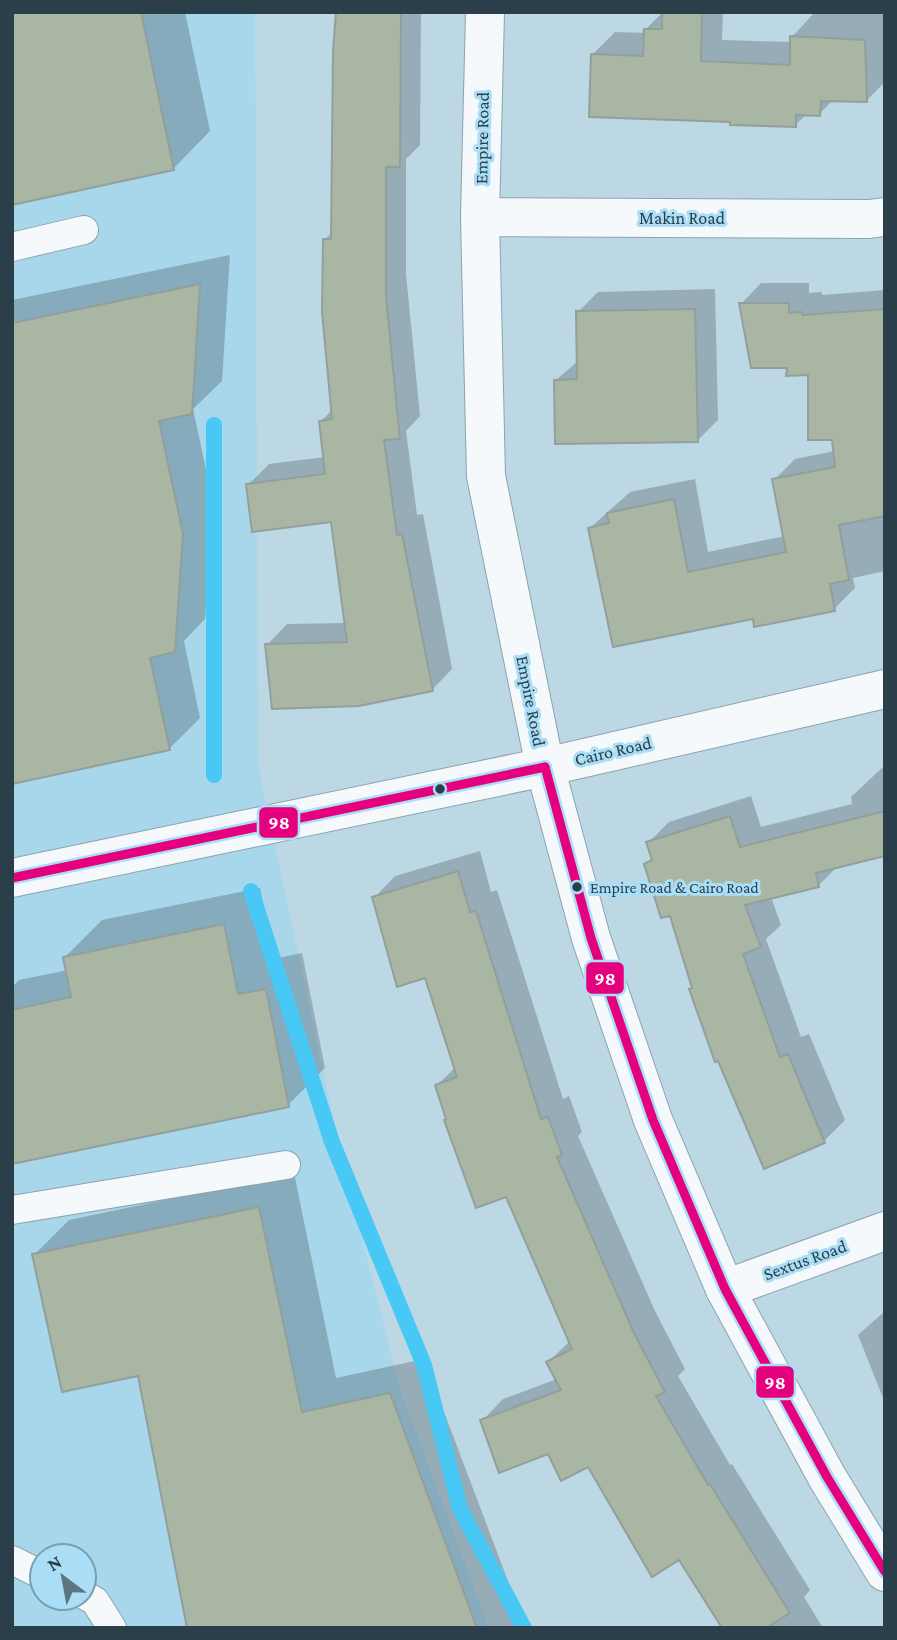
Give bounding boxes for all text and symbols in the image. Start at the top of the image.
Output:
street label: Empire Road [471,91,493,184]
street label: Makin Road [639,208,726,228]
street label: Empire Road [512,654,550,749]
street label: Cairo Road [573,732,654,770]
unlabelled marker [433,782,447,796]
line badge: 98 [258,806,299,839]
text: 98 [268,812,290,833]
place label: Empire Road & Cairo Road [590,879,759,897]
marker: Empire Road & Cairo Road [570,880,584,894]
line badge: 98 [585,961,625,995]
text: 98 [594,968,616,989]
street label: Sextus Road [761,1236,850,1284]
line badge: 98 [755,1365,795,1399]
text: 98 [764,1372,786,1393]
north arrow [28,1542,98,1612]
text: N [43,1551,65,1575]

